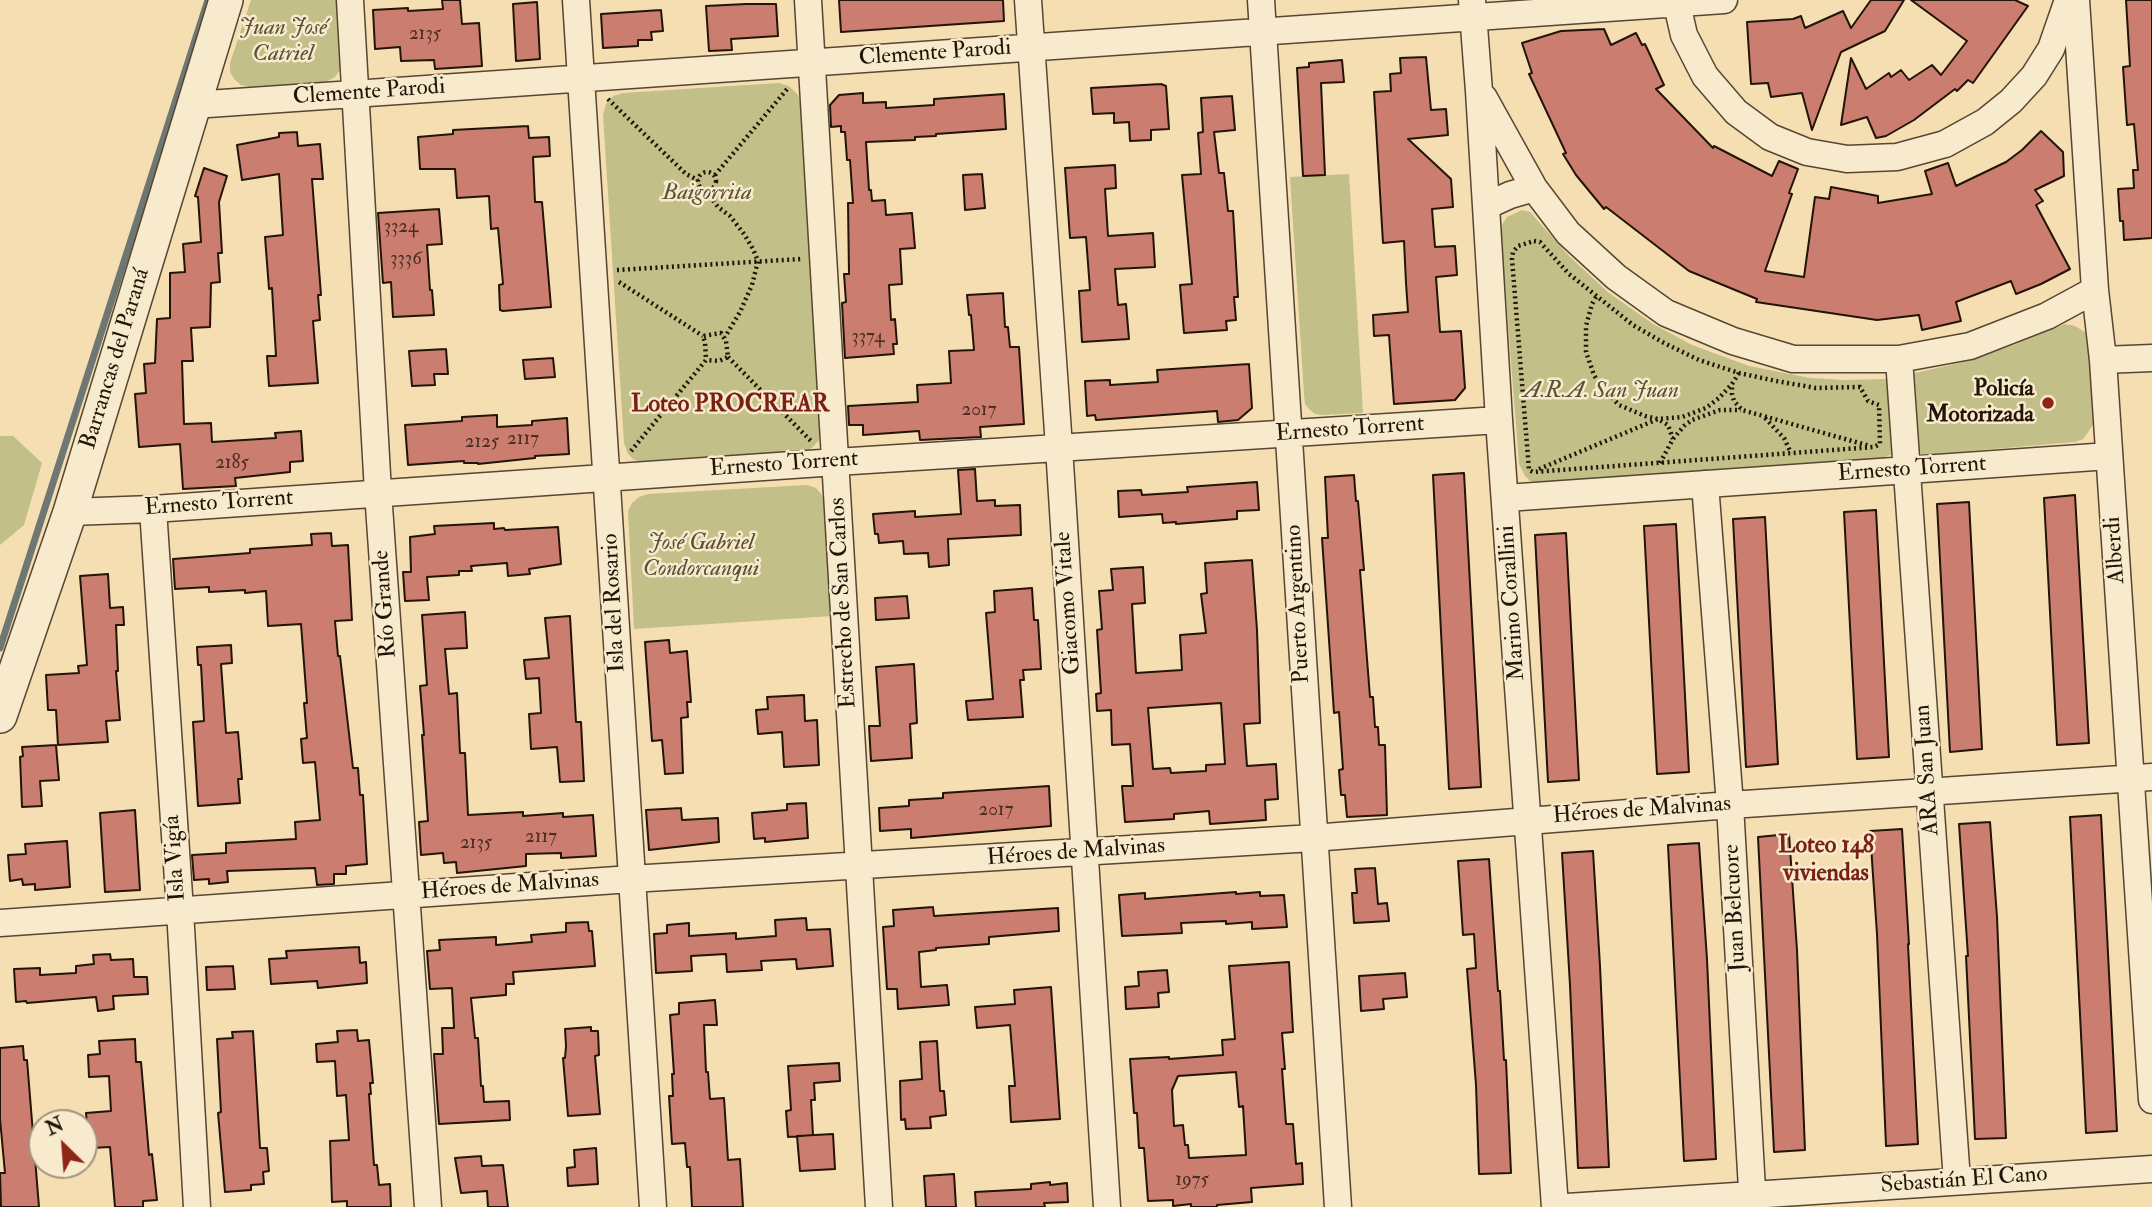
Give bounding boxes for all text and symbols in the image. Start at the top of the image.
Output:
park label: Juan José Catriel [239,15,327,69]
house number: 2135 [409,24,441,46]
street label: Clemente Parodi [858,35,1012,73]
street label: Clemente Parodi [292,74,446,112]
park label: Baigorrita [662,180,752,208]
house number: 3324 [384,217,418,239]
house number: 3336 [390,249,422,271]
street label: Barrancas del Paraná [75,265,157,453]
house number: 3374 [851,327,885,349]
place label: Policía Motorizada [1927,376,2034,430]
park label: A.R.A. San Juan [1523,378,1679,406]
district label: Loteo PROCREAR [631,392,829,420]
marker: Policía Motorizada [2040,395,2056,411]
house number: 2017 [962,400,996,422]
street label: Ernesto Torrent [1275,411,1425,449]
house number: 2117 [507,429,539,451]
house number: 2125 [465,432,499,454]
street label: Ernesto Torrent [709,446,859,484]
street label: Ernesto Torrent [1837,451,1987,489]
house number: 2185 [215,453,249,475]
street label: Ernesto Torrent [144,485,294,523]
street label: Estrecho de San Carlos [825,497,863,709]
street label: Alberdi [2100,516,2132,584]
street label: Puerto Argentino [1281,524,1317,684]
street label: Marino Corallini [1494,524,1532,682]
park label: José Gabriel Condorcanqui [643,530,759,584]
street label: Giacomo Vitale [1050,531,1088,675]
street label: Isla del Rosario [598,533,632,673]
street label: Río Grande [368,549,404,659]
street label: ARA San Juan [1910,703,1946,837]
street label: Héroes de Malvinas [1552,791,1732,831]
house number: 2017 [979,800,1013,822]
street label: Isla Vigía [159,814,193,902]
house number: 2117 [525,827,557,849]
house number: 2135 [460,833,492,855]
street label: Héroes de Malvinas [986,833,1166,873]
district label: Loteo 148 viviendas [1778,833,1874,889]
street label: Juan Belcuore [1719,844,1753,972]
street label: Héroes de Malvinas [420,867,600,907]
north arrow [28,1109,98,1179]
text: N [42,1112,68,1141]
street label: Sebastián El Cano [1880,1161,2048,1201]
house number: 1975 [1175,1170,1209,1192]

